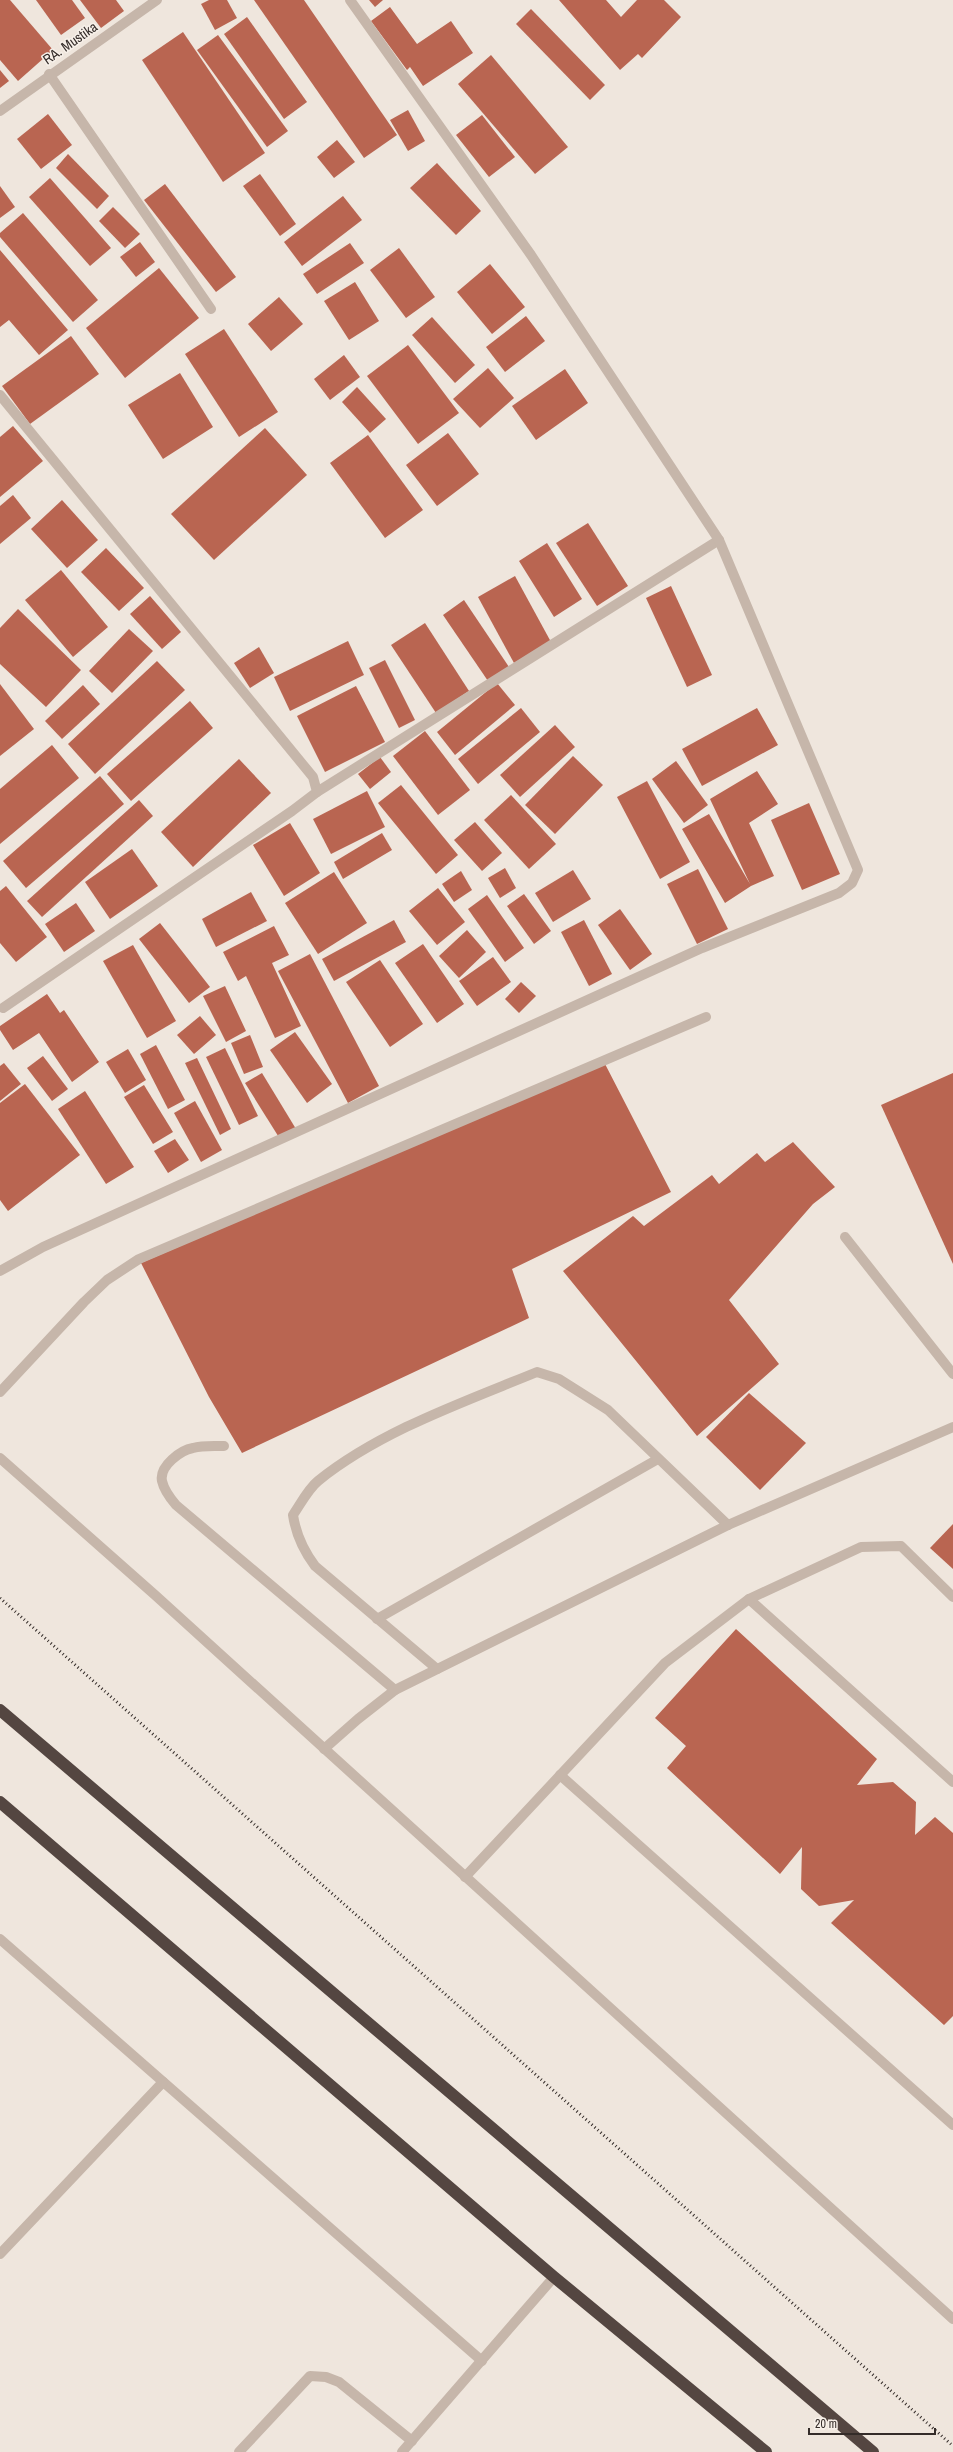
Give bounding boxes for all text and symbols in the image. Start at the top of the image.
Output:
street label: RA. Mustika [39,17,101,68]
scale bar [809,2410,935,2436]
text: 20 m [815,2416,837,2432]

